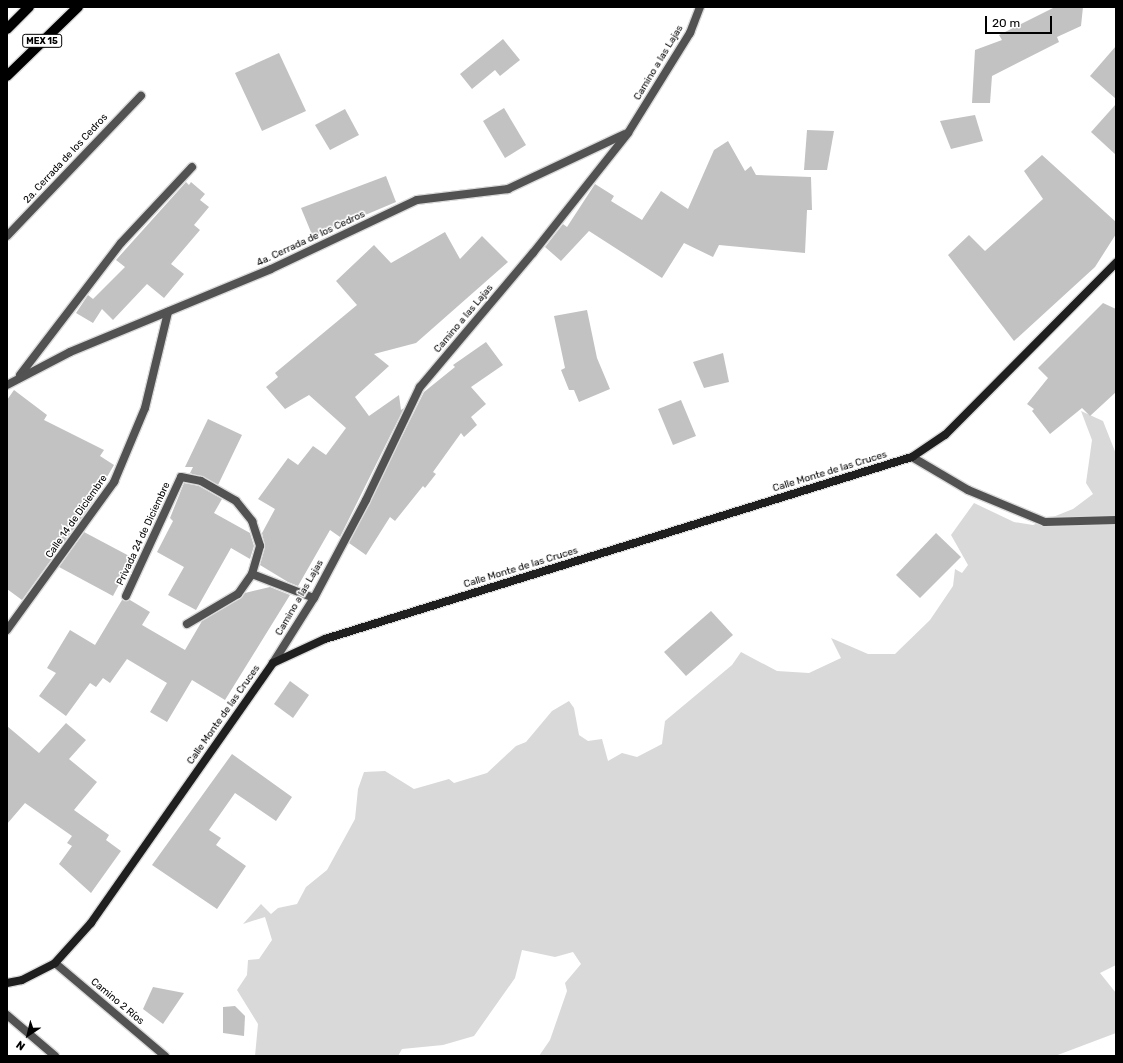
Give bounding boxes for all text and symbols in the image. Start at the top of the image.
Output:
scale bar [987,8,1054,34]
text: 20 m [992,16,1020,30]
street label: Camino a las Lajas [632,23,686,103]
road number: MEX 15 [22,34,62,48]
street label: 2a. Cerrada de los Cedros [21,112,111,206]
street label: 4a. Cerrada de los Cedros [255,209,367,269]
street label: Camino a las Lajas [432,282,496,356]
street label: Calle Monte de las Cruces [771,449,889,495]
street label: Calle 14 de Diciembre [44,473,110,561]
street label: Privada 24 de Diciembre [115,480,173,588]
street label: Calle Monte de las Cruces [462,545,580,591]
street label: Camino a las Lajas [273,558,327,638]
street label: Calle Monte de las Cruces [185,663,263,767]
street label: Camino 2 Ríos [88,976,146,1028]
north arrow [8,1015,48,1055]
text: N [14,1038,28,1053]

